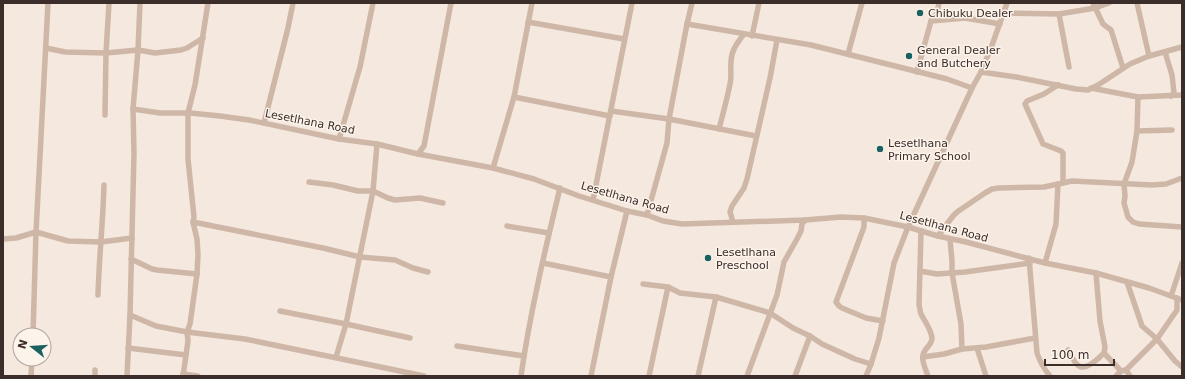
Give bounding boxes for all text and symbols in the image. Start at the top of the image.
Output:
place label: Chibuku Dealer [928,7,1013,20]
marker: Chibuku Dealer [915,8,925,18]
place label: General Dealer and Butchery [917,44,1001,70]
marker: General Dealer and Butchery [904,51,914,61]
street label: Lesetlhana Road [264,107,356,137]
place label: Lesetlhana Primary School [888,137,971,163]
marker: Lesetlhana Primary School [875,144,885,154]
street label: Lesetlhana Road [579,179,671,217]
street label: Lesetlhana Road [898,209,990,245]
place label: Lesetlhana Preschool [716,246,776,272]
marker: Lesetlhana Preschool [703,253,713,263]
north arrow [12,327,52,367]
text: N [15,338,30,351]
scale bar [1045,341,1114,367]
text: 100 m [1051,348,1089,362]

